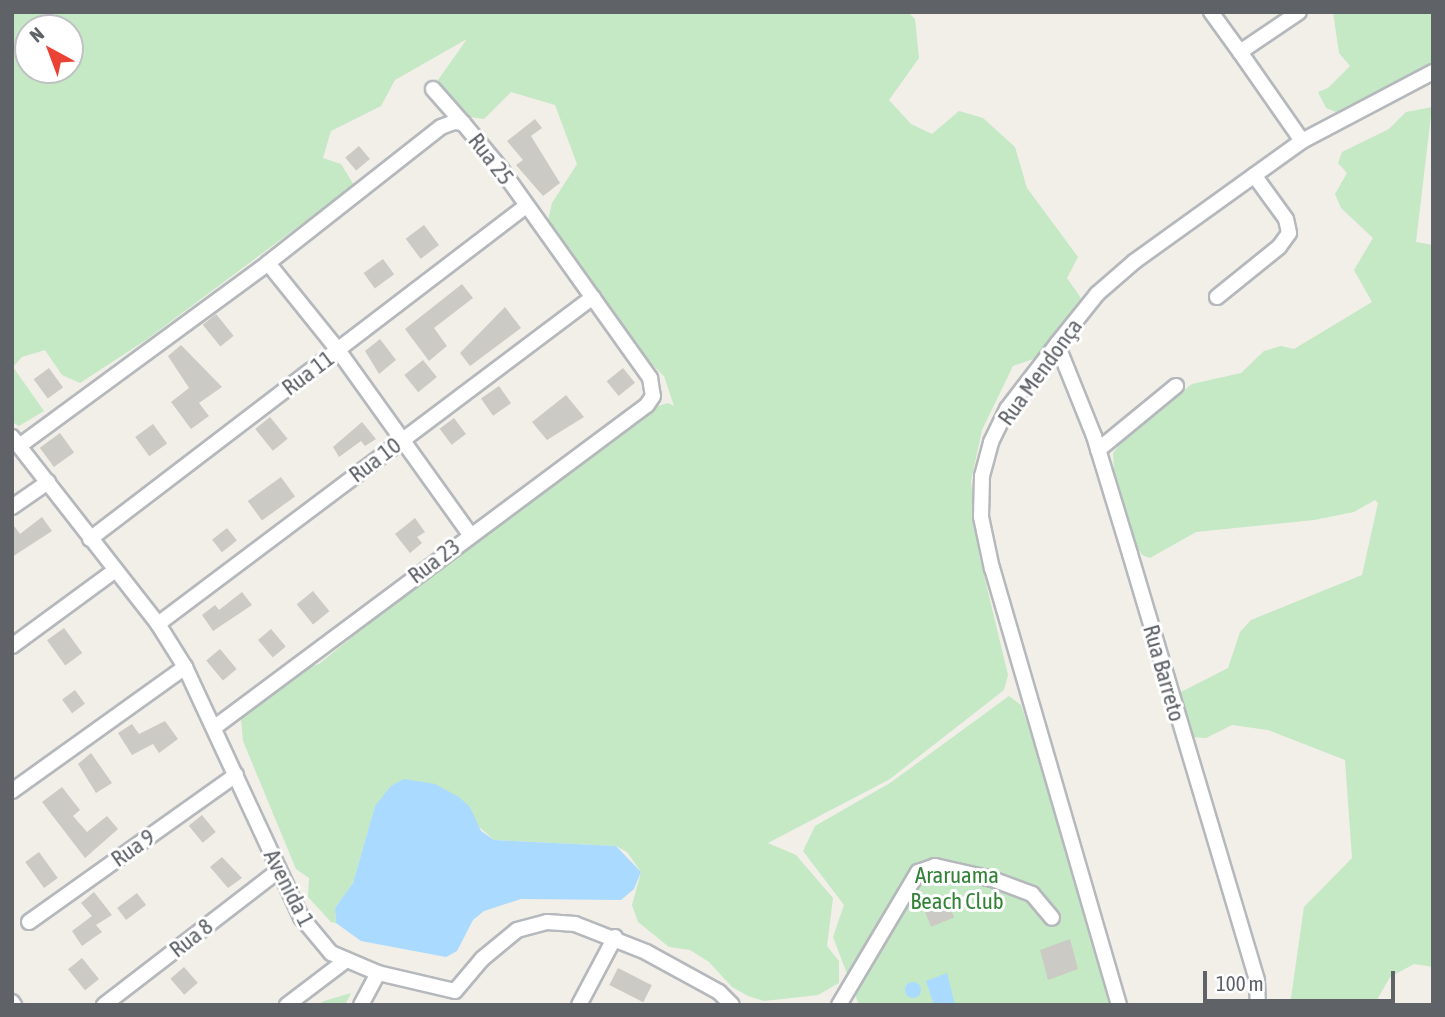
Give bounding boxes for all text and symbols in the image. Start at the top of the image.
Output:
north arrow [14,14,84,84]
text: N [25,23,48,47]
street label: Rua 25 [462,128,520,190]
street label: Rua Mendonça [992,313,1088,431]
street label: Rua 11 [277,345,339,401]
street label: Rua 10 [344,432,406,488]
street label: Rua 23 [403,533,465,589]
street label: Rua Barreto [1137,621,1191,725]
street label: Rua 9 [106,823,160,873]
street label: Avenida 1 [258,845,320,931]
park label: Araruama Beach Club [910,861,1004,915]
street label: Rua 8 [164,913,218,963]
scale bar [1207,958,1400,1002]
text: 100 m [1216,971,1264,995]

